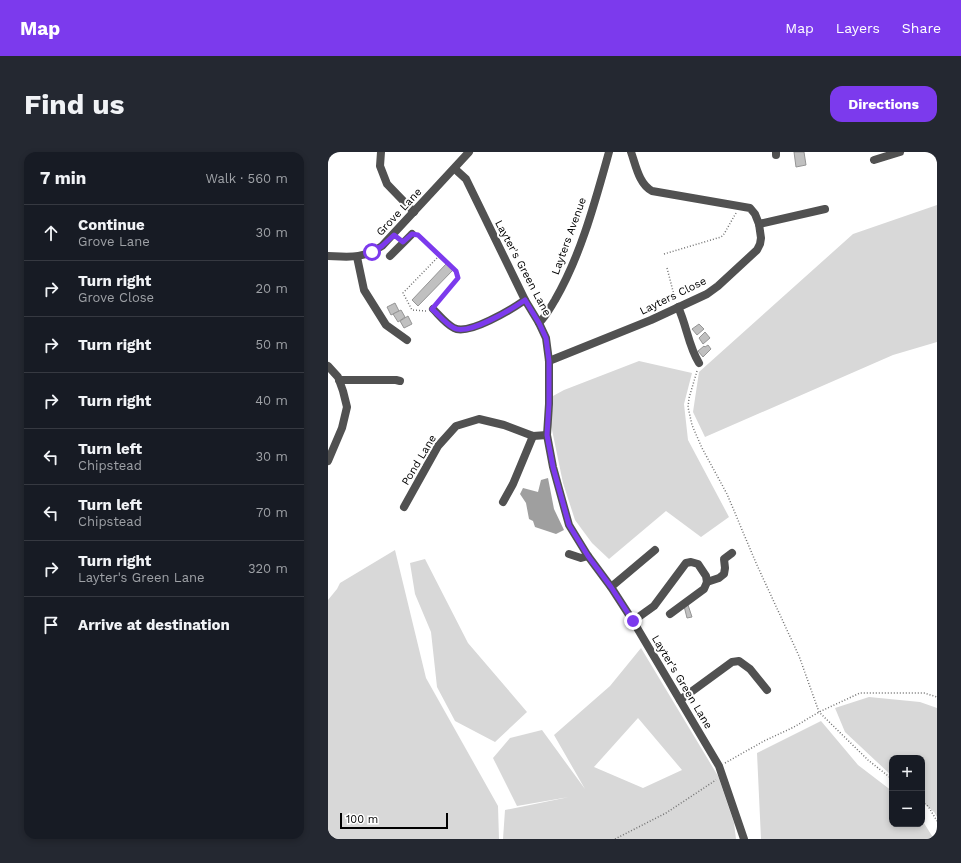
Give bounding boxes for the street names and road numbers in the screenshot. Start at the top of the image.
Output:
street label: Grove Lane [374,185,424,239]
street label: Layters Avenue [549,196,589,276]
street label: Layter's Green Lane [492,218,554,318]
street label: Layters Close [638,274,708,318]
street label: Pond Lane [399,432,439,488]
street label: Layter's Green Lane [649,633,715,731]

